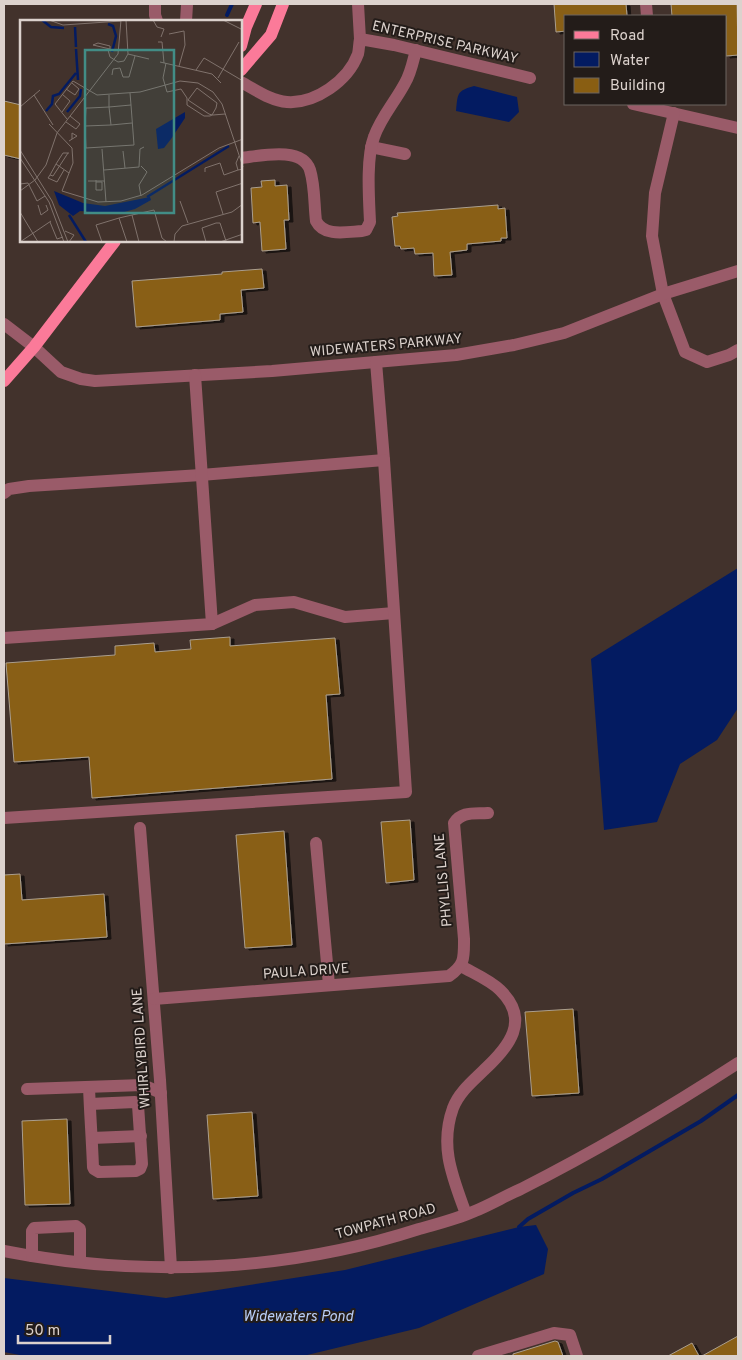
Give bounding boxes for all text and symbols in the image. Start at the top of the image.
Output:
legend [564,15,727,105]
street label: ENTERPRISE PARKWAY [370,18,520,68]
inset map [20,20,242,242]
text: Road [610,27,645,46]
text: Water [610,52,650,71]
text: Building [610,77,665,96]
street label: WIDEWATERS PARKWAY [309,331,463,361]
street label: PHYLLIS LANE [431,833,457,927]
street label: PAULA DRIVE [262,961,350,983]
street label: WHIRLYBIRD LANE [129,987,155,1109]
street label: TOWPATH ROAD [334,1200,438,1244]
water label: Widewaters Pond [243,1308,354,1327]
scale bar [18,1312,110,1344]
text: 50 m [25,1322,60,1341]

